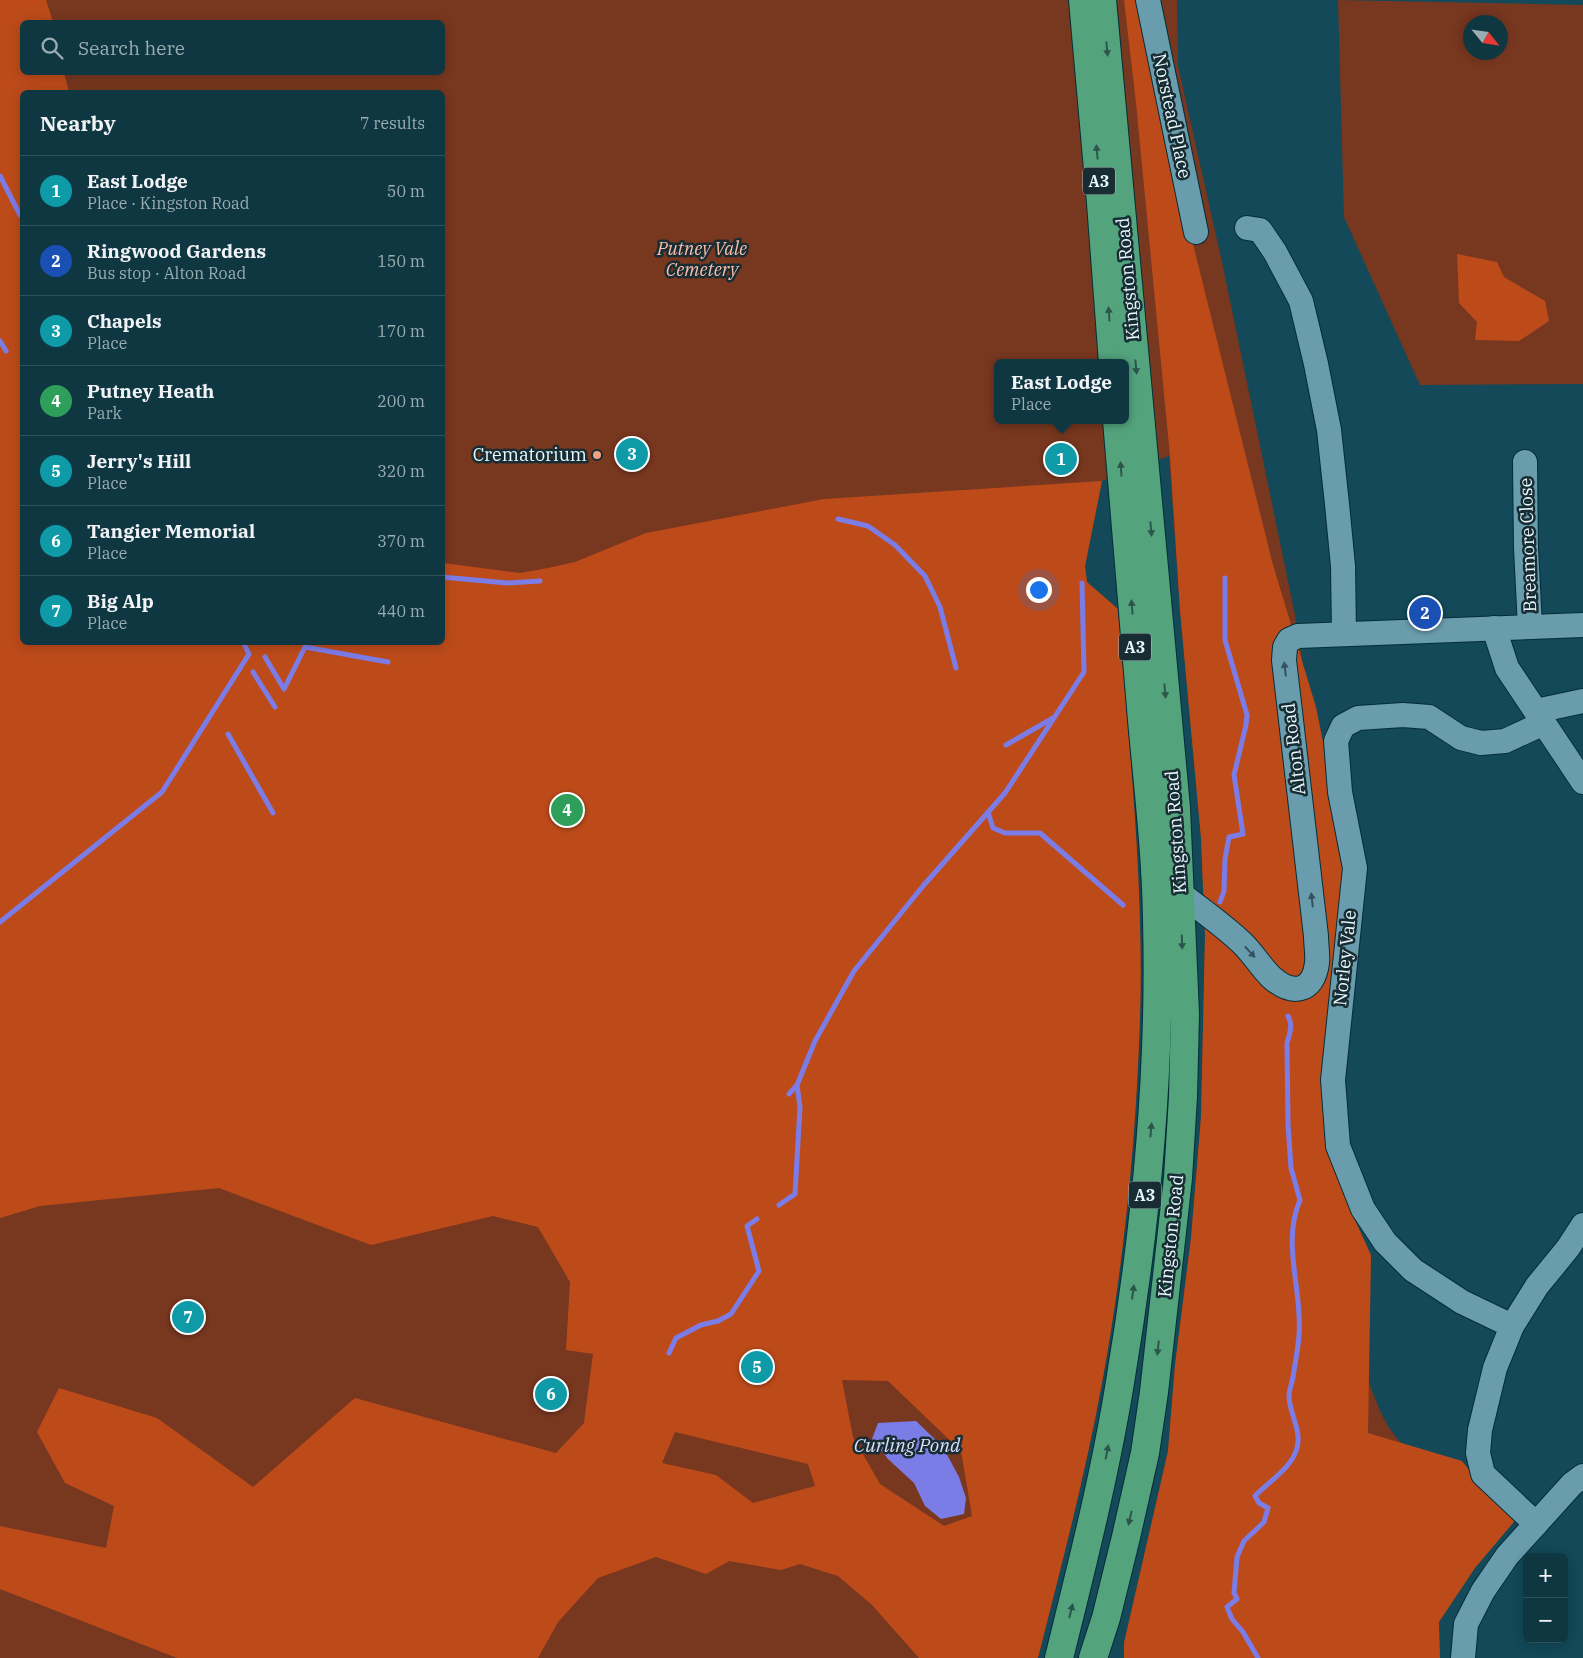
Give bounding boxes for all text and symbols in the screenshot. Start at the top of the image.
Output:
north arrow [1463,15,1508,60]
search box [20,20,445,75]
icon: search [38,34,66,62]
text: Search here [78,36,185,60]
one-way arrow [1103,41,1111,57]
street label: Norstead Place [1148,51,1197,180]
text: Nearby [40,109,116,137]
text: 7 results [360,113,425,133]
one-way arrow [1093,144,1101,160]
road number: A3 [1083,168,1115,195]
text: East Lodge [87,169,188,193]
text: 1 [51,181,61,201]
text: 50 m [387,181,425,201]
text: Place · Kingston Road [87,193,250,213]
street label: Kingston Road [1111,216,1144,342]
park label: Putney Vale Cemetery [656,237,747,281]
text: Ringwood Gardens [87,239,266,263]
text: 2 [51,251,61,271]
text: 150 m [377,251,425,271]
text: Bus stop · Alton Road [87,263,246,283]
one-way arrow [1105,306,1113,322]
text: Chapels [87,309,162,333]
text: 3 [51,321,61,341]
text: 170 m [377,321,425,341]
text: Place [87,333,127,353]
popup [994,359,1129,424]
one-way arrow [1133,359,1141,375]
text: East Lodge [1011,370,1112,394]
text: Putney Heath [87,379,214,403]
text: 4 [51,391,61,411]
text: 200 m [377,391,425,411]
text: Place [1011,394,1051,414]
text: Park [87,403,122,423]
pin: 3 [616,435,648,473]
pin: 1 [1045,440,1077,478]
place label: Crematorium [473,443,587,466]
text: Jerry's Hill [87,449,191,473]
marker: Crematorium [591,449,603,461]
one-way arrow [1116,460,1124,476]
text: 5 [51,461,61,481]
text: 320 m [377,461,425,481]
text: Place [87,473,127,493]
street label: Breamore Close [1514,477,1541,613]
text: Tangier Memorial [87,519,255,543]
one-way arrow [1147,521,1155,537]
text: 6 [51,531,61,551]
text: 370 m [377,531,425,551]
text: Place [87,543,127,563]
your location [1026,577,1052,603]
text: Big Alp [87,589,154,613]
pin: 2 [1409,594,1441,632]
one-way arrow [1128,599,1136,615]
text: 7 [51,601,61,621]
text: 440 m [377,601,425,621]
text: Place [87,613,127,633]
road number: A3 [1119,634,1151,660]
one-way arrow [1281,661,1289,677]
one-way arrow [1162,683,1170,699]
street label: Alton Road [1276,702,1311,796]
street label: Kingston Road [1160,770,1191,894]
pin: 4 [551,791,583,829]
one-way arrow [1308,892,1316,908]
street label: Norley Vale [1328,909,1361,1007]
one-way arrow [1179,934,1187,950]
one-way arrow [1244,945,1256,957]
one-way arrow [1147,1122,1155,1138]
street label: Kingston Road [1153,1173,1188,1299]
road number: A3 [1129,1182,1161,1208]
one-way arrow [1129,1284,1137,1300]
pin: 7 [172,1298,204,1336]
one-way arrow [1154,1340,1162,1356]
pin: 5 [741,1348,773,1386]
pin: 6 [535,1375,567,1413]
water label: Curling Pond [854,1433,961,1457]
one-way arrow [1103,1444,1111,1460]
one-way arrow [1126,1510,1134,1525]
map controls [1523,1553,1568,1643]
button: + [1523,1553,1568,1598]
button: − [1523,1598,1568,1643]
one-way arrow [1067,1603,1075,1618]

